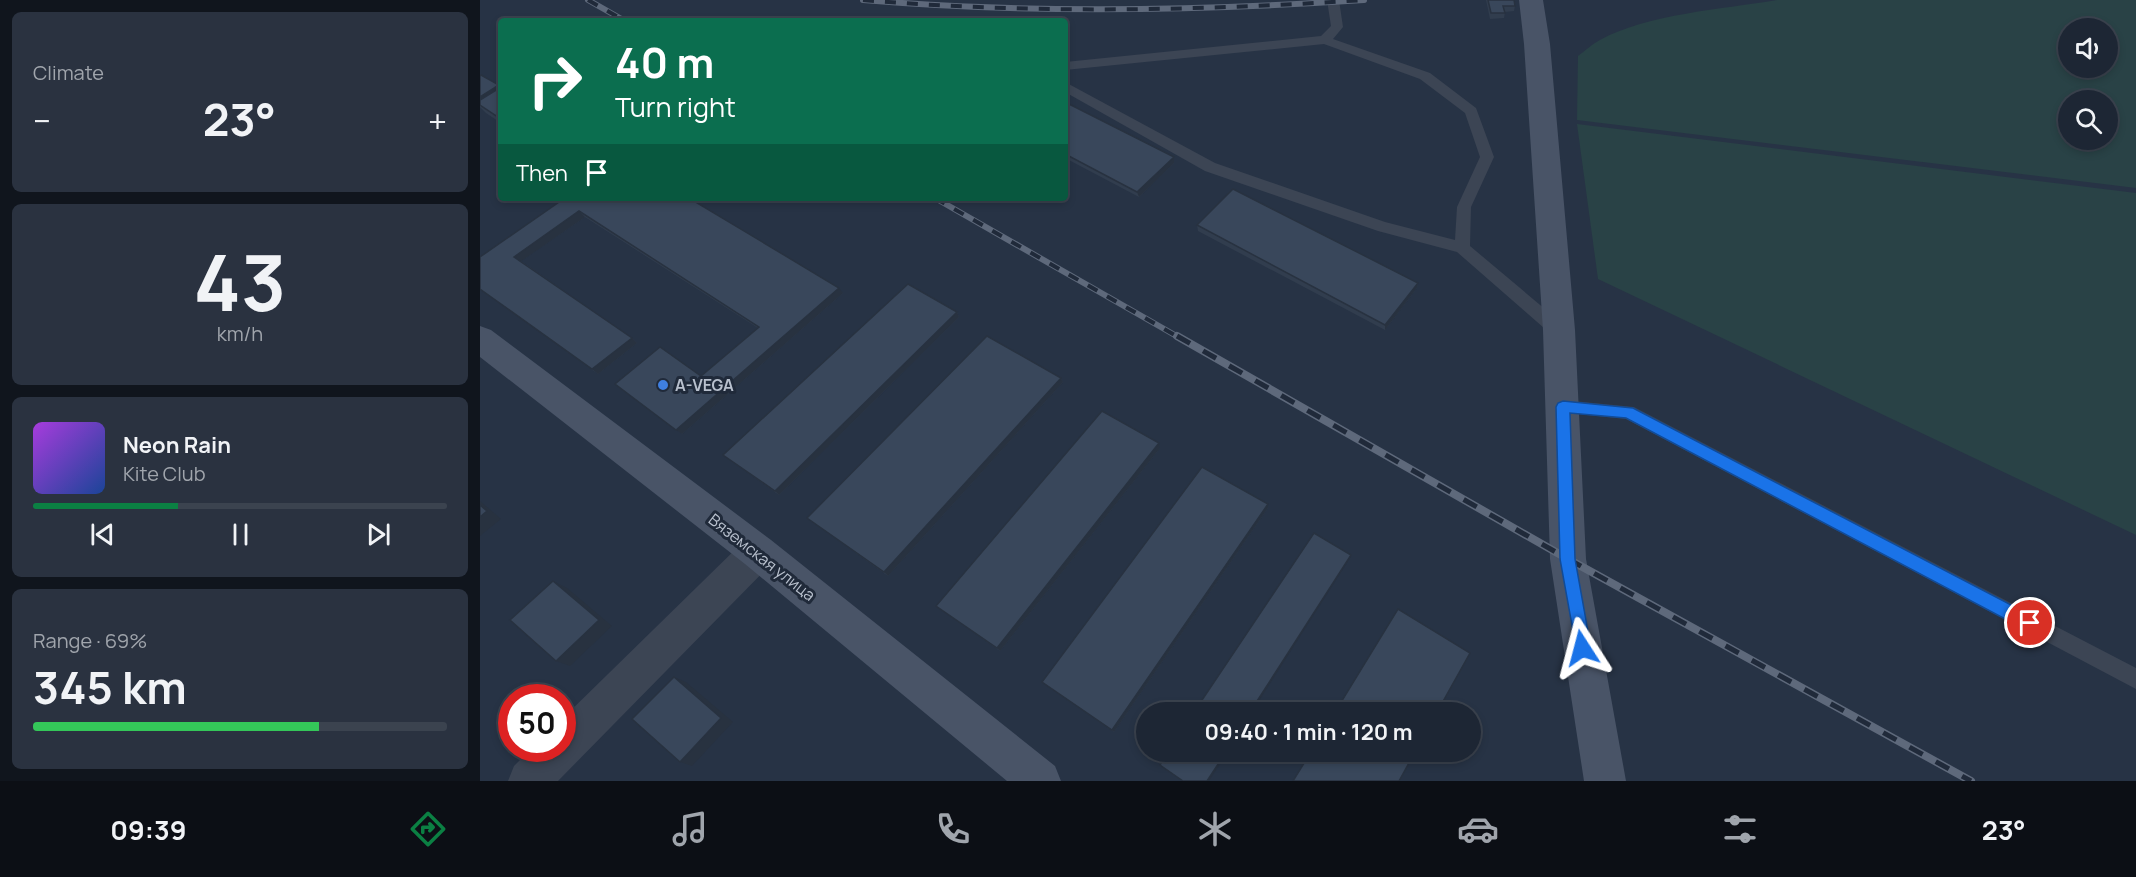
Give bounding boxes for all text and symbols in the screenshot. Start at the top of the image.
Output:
map controls [2058,18,2118,150]
button: sound [2058,18,2118,78]
text: 40 m [615,33,714,91]
icon: right [516,42,594,120]
text: Climate [33,59,104,86]
text: 23° [203,88,276,150]
text: Turn right [615,88,736,125]
button: search [2058,90,2118,150]
text: − [33,98,51,143]
text: + [428,98,447,143]
icon: arrive [580,156,613,189]
text: Then [516,158,568,188]
text: 43 [194,228,286,334]
text: km/h [217,320,263,347]
place label: A-VEGA [675,374,734,396]
marker: A-VEGA [656,378,670,392]
text: Neon Rain [123,430,231,460]
text: Kite Club [123,460,206,487]
street label: Вяземская улица [704,508,820,606]
icon: previous [86,518,119,551]
icon: pause [224,518,257,551]
icon: next [362,518,395,551]
pin [2004,597,2055,648]
icon: arrive [2013,606,2046,639]
position arrow [1550,616,1614,680]
text: Range · 69% [33,627,147,654]
text: 345 km [33,656,187,718]
speed limit sign: 50 [498,684,576,762]
text: 09:40 · 1 min · 120 m [1204,717,1413,747]
icon: directions [407,808,449,850]
icon: music [669,808,711,850]
icon: phone [932,808,974,850]
icon: climate [1194,808,1236,850]
icon: car [1457,808,1499,850]
icon: filters [1719,808,1761,850]
text: 09:39 [110,811,187,848]
text: 23° [1982,811,2026,848]

